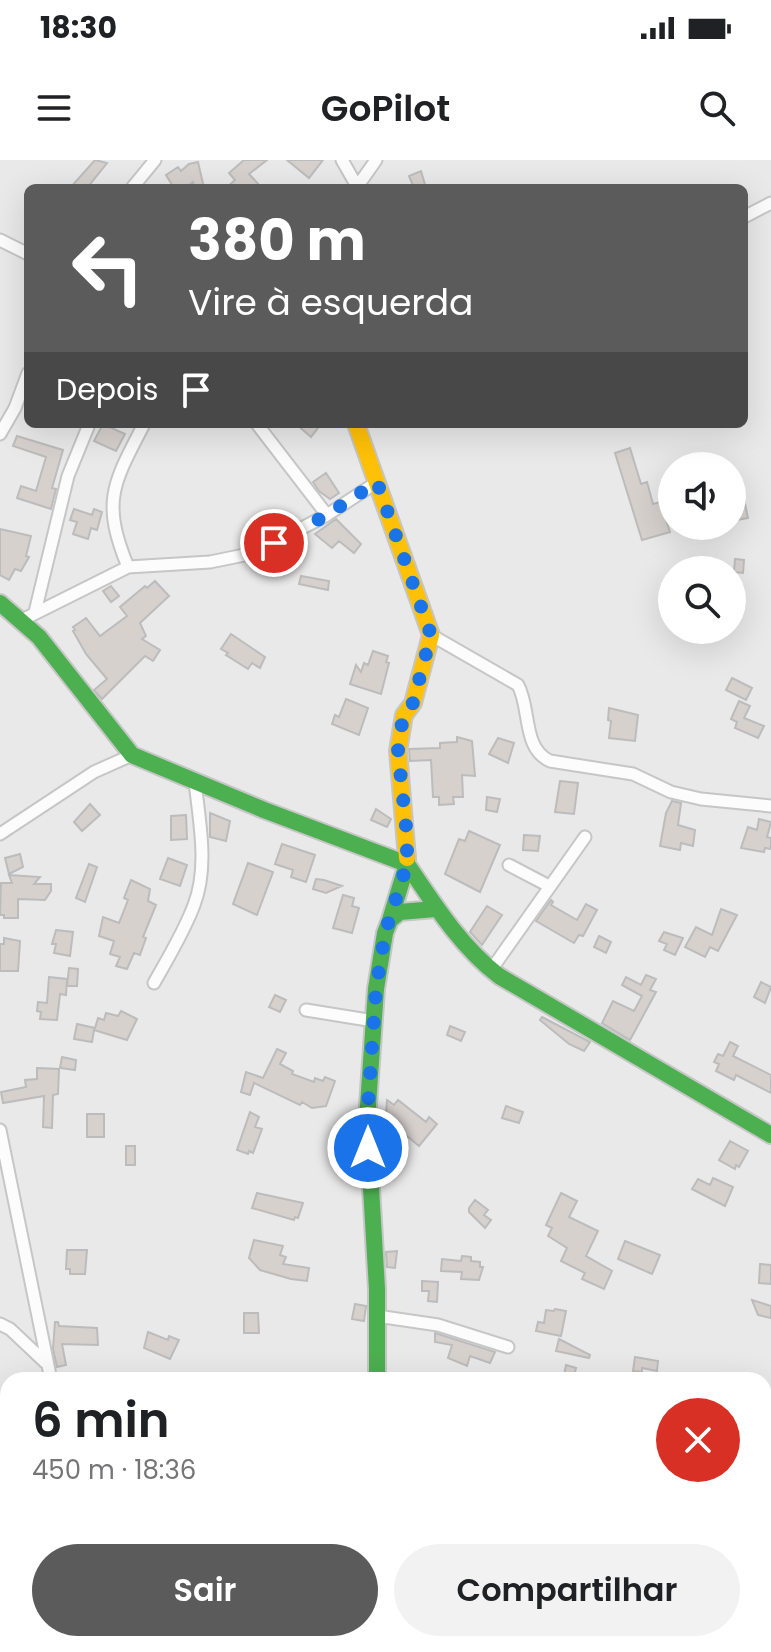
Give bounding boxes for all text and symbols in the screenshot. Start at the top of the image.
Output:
text: 18:30 [40,6,117,49]
text: GoPilot [321,83,450,134]
icon: menu [32,86,76,130]
icon: search [695,86,739,130]
text: 380 m [188,201,366,280]
icon: left [56,216,160,320]
text: Vire à esquerda [188,277,473,328]
text: Depois [56,368,158,411]
icon: arrive [174,368,218,412]
map controls [658,452,746,644]
button: sound [658,452,746,540]
pin [240,509,308,577]
icon: arrive [252,521,296,565]
button: search [658,556,746,644]
position arrow [326,1106,410,1190]
text: 6 min [32,1387,170,1454]
button: close [656,1398,740,1482]
text: 450 m · 18:36 [32,1452,196,1488]
button: Sair [32,1544,378,1636]
button: Compartilhar [394,1544,740,1636]

